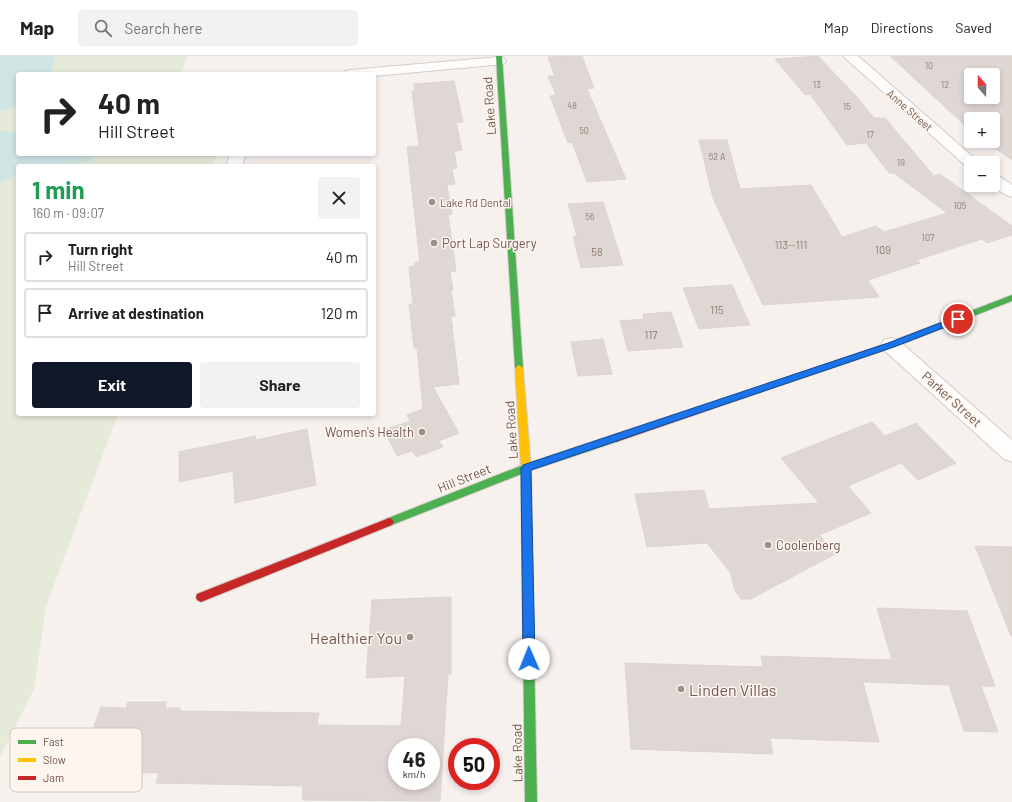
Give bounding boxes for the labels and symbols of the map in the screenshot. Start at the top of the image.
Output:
house number: 10 [925,60,933,71]
north arrow [964,68,1000,104]
street label: Lake Road [479,76,499,136]
house number: 13 [813,79,821,90]
house number: 12 [941,79,949,90]
street label: Anne Street [884,87,936,133]
house number: 48 [567,100,577,111]
house number: 15 [843,101,851,112]
house number: 50 [579,125,589,136]
house number: 17 [866,129,874,140]
house number: 52 A [709,151,726,162]
house number: 19 [897,157,905,168]
place label: Lake Rd Dental [440,196,511,209]
marker: Lake Rd Dental [427,197,437,207]
house number: 105 [954,200,967,211]
house number: 56 [585,211,595,222]
house number: 107 [922,232,935,243]
place label: Port Lap Surgery [442,235,537,251]
marker: Port Lap Surgery [429,238,439,248]
house number: 113--111 [775,238,807,251]
house number: 109 [875,243,891,256]
house number: 58 [591,245,603,258]
pin [941,302,975,336]
house number: 115 [710,303,724,316]
house number: 117 [645,328,657,341]
street label: Parker Street [919,368,985,430]
street label: Lake Road [501,400,521,460]
place label: Women's Health [325,424,414,440]
marker: Women's Health [417,427,427,437]
street label: Hill Street [435,460,493,496]
place label: Coolenberg [776,537,840,553]
marker: Coolenberg [763,540,773,550]
place label: Healthier You [310,628,402,647]
marker: Healthier You [405,632,415,642]
position arrow [508,638,550,680]
place label: Linden Villas [689,680,777,699]
marker: Linden Villas [676,684,686,694]
street label: Lake Road [508,724,526,782]
legend [10,728,142,792]
text: Fast [43,735,64,748]
speed limit sign: 50 [448,738,500,790]
text: Slow [43,753,66,766]
text: Jam [43,771,64,784]

